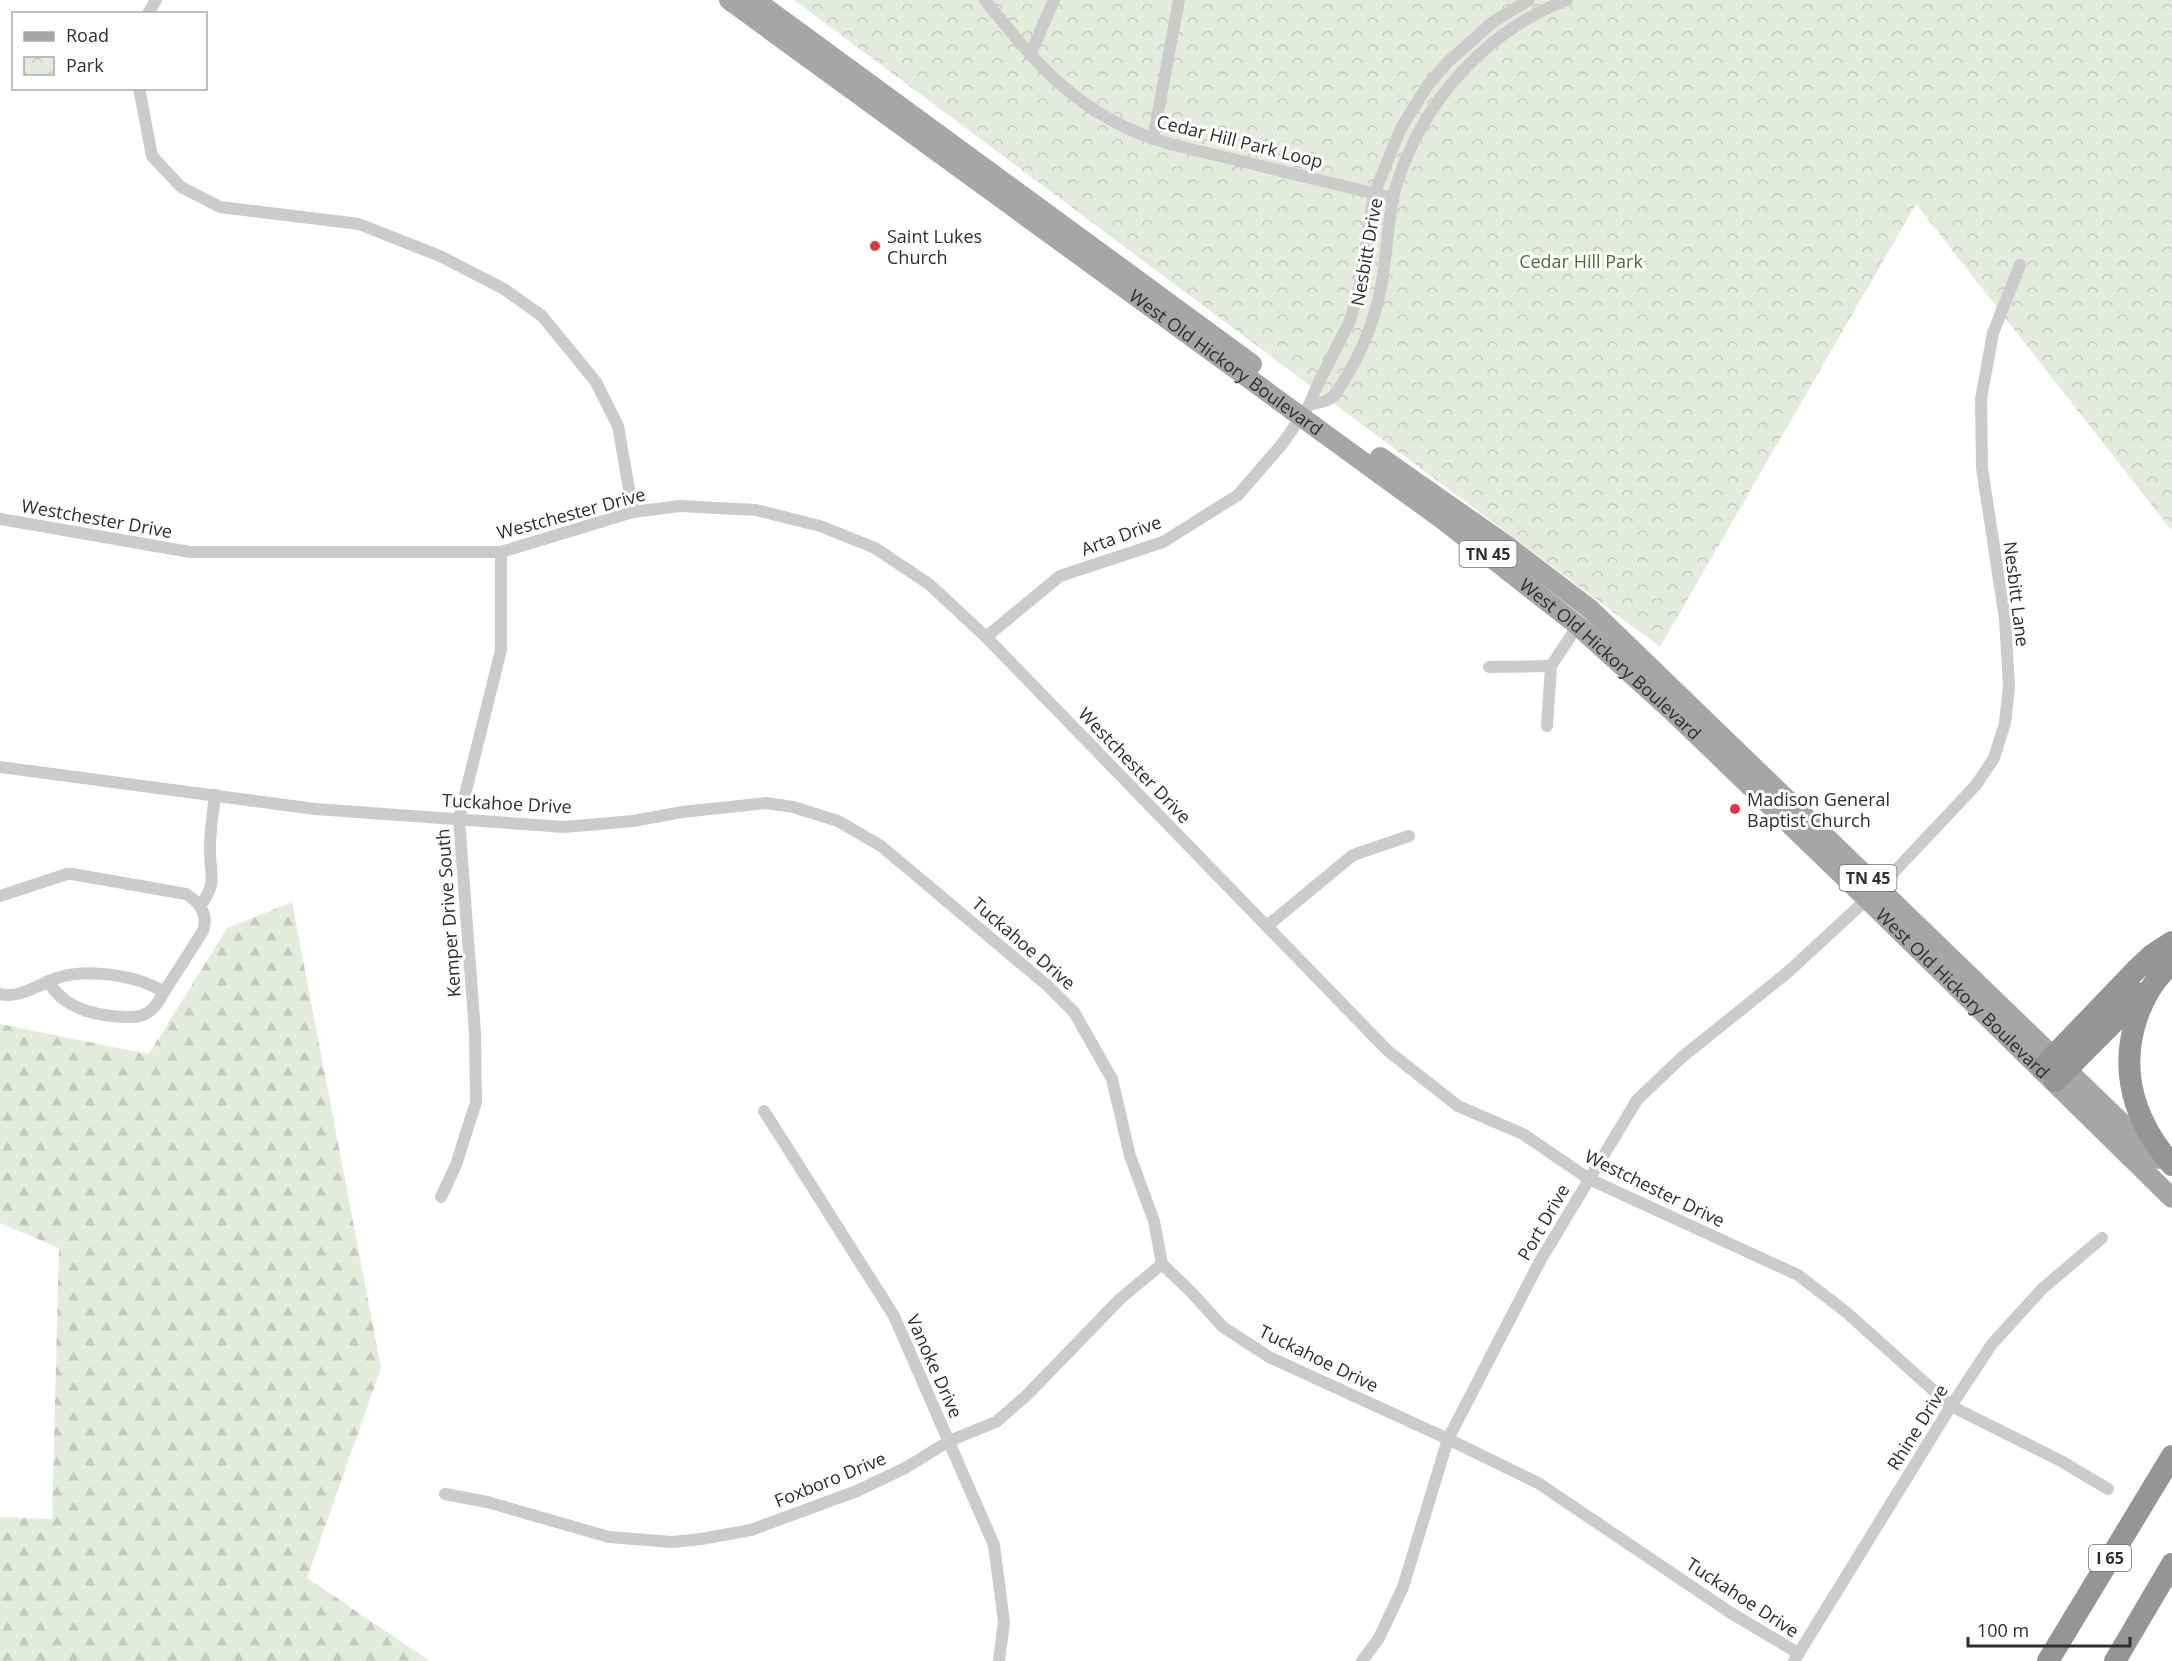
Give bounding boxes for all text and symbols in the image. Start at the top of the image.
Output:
legend [12,12,207,90]
text: Road [66,23,109,47]
text: Park [66,53,104,77]
street label: Cedar Hill Park Loop [1154,109,1326,173]
street label: Nesbitt Drive [1345,196,1387,308]
place label: Saint Lukes Church [887,224,982,269]
marker: Saint Lukes Church [868,239,882,253]
park label: Cedar Hill Park [1519,249,1643,273]
street label: West Old Hickory Boulevard [1124,283,1328,441]
street label: Westchester Drive [494,482,648,544]
street label: Westchester Drive [20,493,174,543]
street label: Arta Drive [1077,509,1165,561]
street label: Nesbitt Lane [1999,540,2035,648]
road number: TN 45 [1460,541,1516,567]
street label: West Old Hickory Boulevard [1515,573,1707,745]
street label: Westchester Drive [1073,702,1197,828]
place label: Madison General Baptist Church [1747,787,1890,832]
street label: Tuckahoe Drive [442,788,572,818]
marker: Madison General Baptist Church [1728,802,1742,816]
street label: Kemper Drive South [430,828,466,998]
road number: TN 45 [1840,865,1896,891]
street label: Tuckahoe Drive [967,891,1081,995]
street label: West Old Hickory Boulevard [1871,903,2055,1084]
street label: Westchester Drive [1581,1144,1729,1232]
street label: Port Drive [1512,1180,1574,1264]
street label: Vanoke Drive [901,1310,969,1422]
street label: Tuckahoe Drive [1255,1319,1383,1397]
street label: Rhine Drive [1881,1380,1953,1474]
street label: Foxboro Drive [771,1446,889,1512]
road number: I 65 [2089,1545,2131,1571]
street label: Tuckahoe Drive [1682,1552,1804,1642]
scale bar [1968,1610,2130,1648]
text: 100 m [1977,1618,2029,1642]

